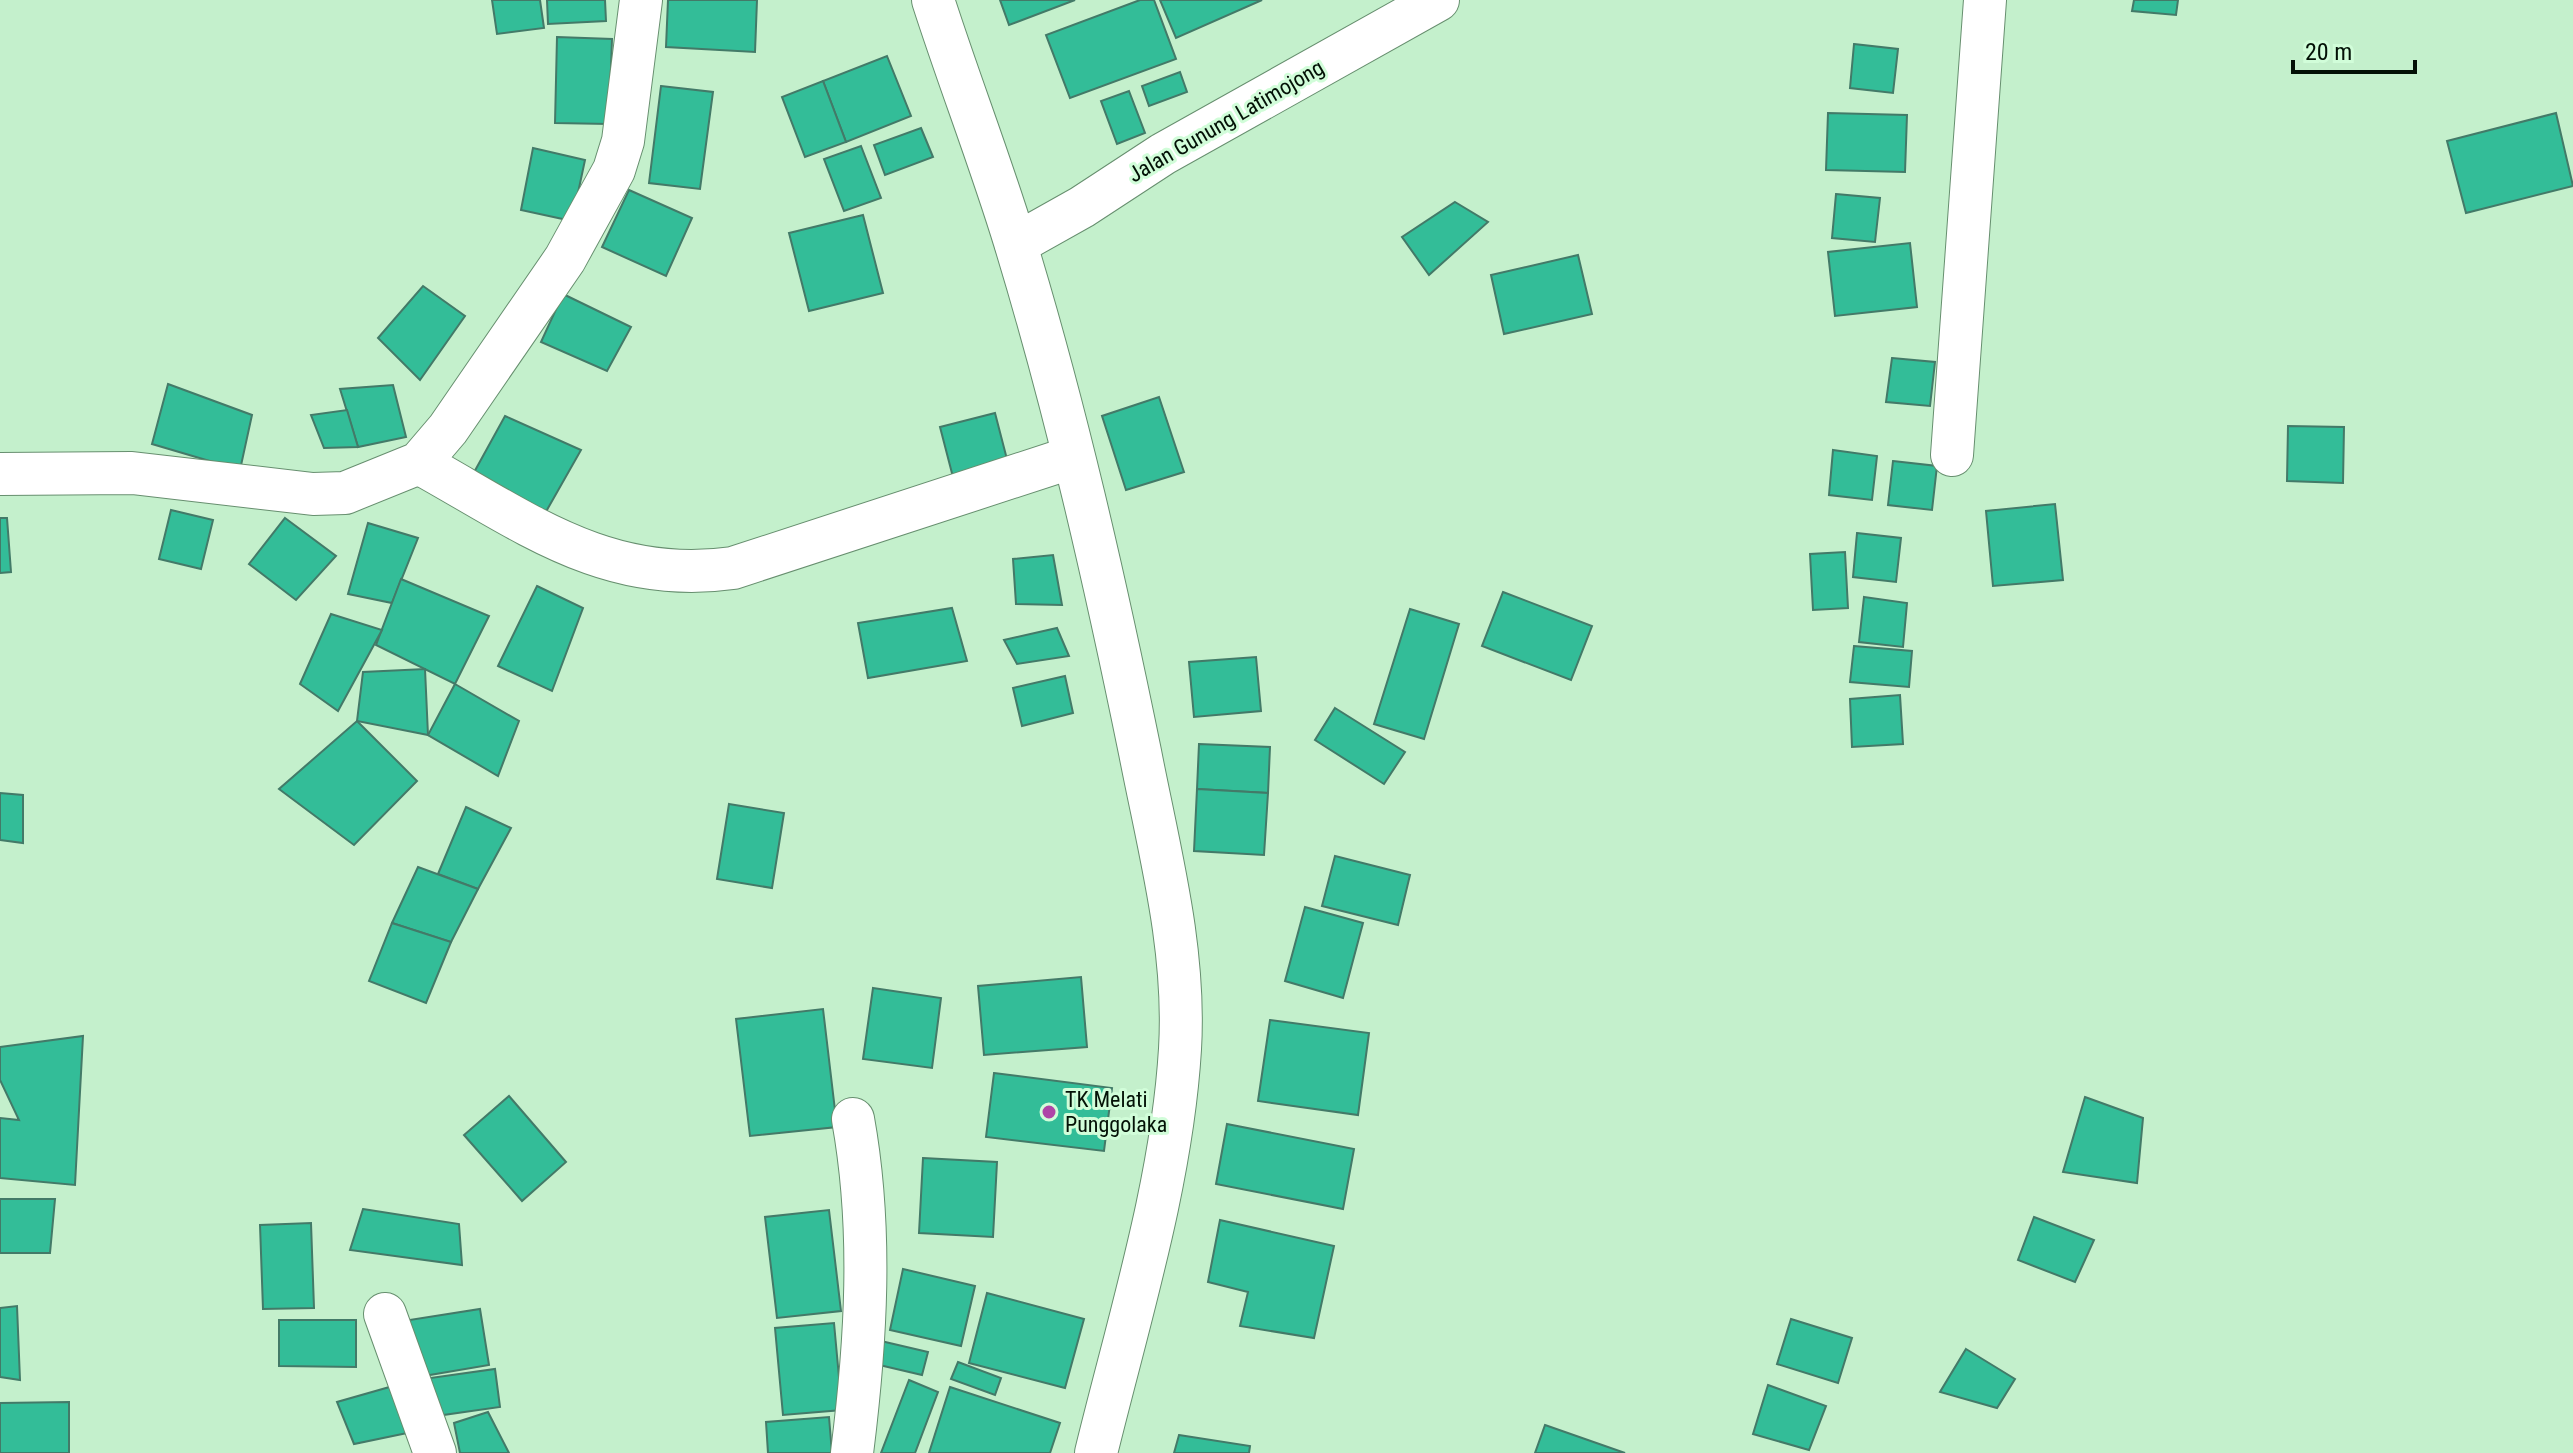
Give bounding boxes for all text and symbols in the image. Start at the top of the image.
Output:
scale bar [2293,24,2415,74]
text: 20 m [2305,38,2352,66]
street label: Jalan Gunung Latimojong [1124,55,1328,187]
place label: TK Melati Punggolaka [1065,1087,1167,1137]
marker: TK Melati Punggolaka [1040,1103,1058,1121]

